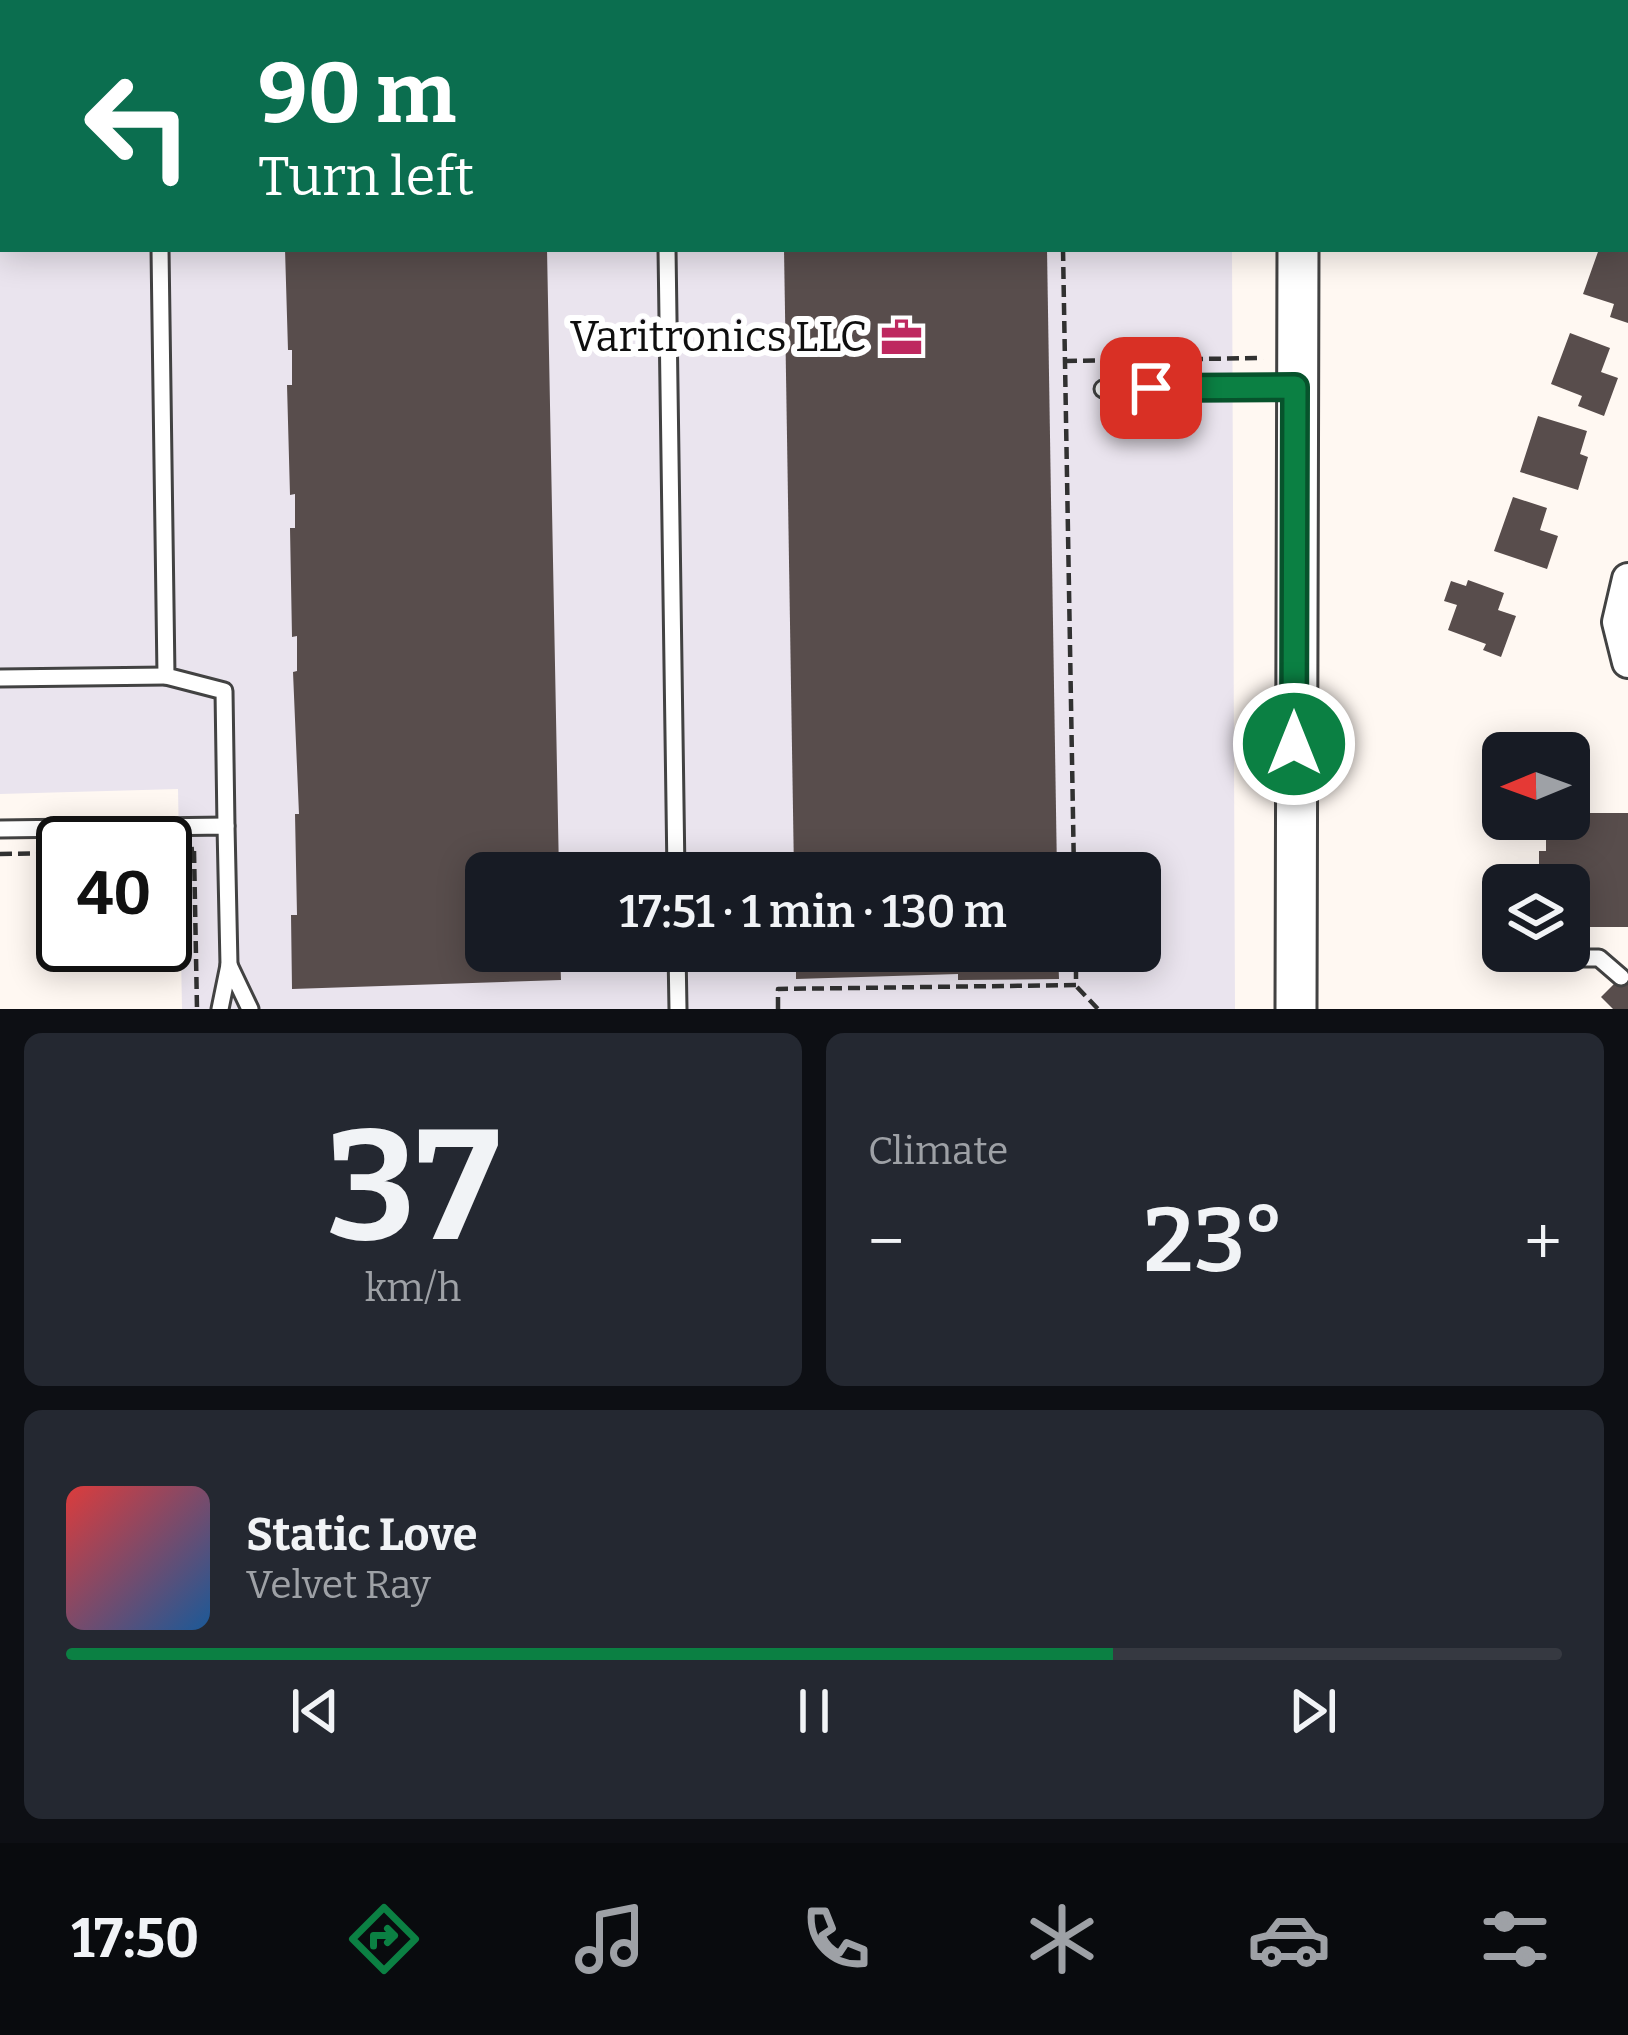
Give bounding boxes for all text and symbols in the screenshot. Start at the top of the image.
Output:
text: 90 m [258,43,456,144]
icon: left [60,48,216,204]
text: Turn left [258,145,474,209]
place label: Varitronics LLC [570,312,867,362]
office icon: Varitronics LLC [878,314,924,360]
pin [1100,337,1202,439]
icon: arrive [1118,355,1184,421]
position arrow [1231,681,1357,807]
north arrow [1482,732,1590,840]
map controls [1482,732,1590,972]
speed limit sign: 40 [36,816,192,972]
button: layers [1482,864,1590,972]
text: 17:51 · 1 min · 130 m [619,885,1007,939]
text: 37 [326,1093,500,1280]
text: Climate [868,1128,1008,1174]
text: 23° [1144,1187,1285,1295]
text: − [868,1202,904,1281]
text: + [1524,1202,1562,1281]
text: km/h [365,1265,461,1311]
text: Static Love [246,1508,478,1562]
text: Velvet Ray [246,1562,431,1608]
icon: previous [282,1678,348,1744]
icon: pause [781,1678,847,1744]
icon: next [1280,1678,1346,1744]
icon: directions [342,1897,426,1981]
icon: music [568,1897,652,1981]
icon: phone [794,1897,878,1981]
icon: climate [1020,1897,1104,1981]
icon: car [1247,1897,1331,1981]
icon: filters [1473,1897,1557,1981]
text: 17:50 [71,1907,199,1971]

